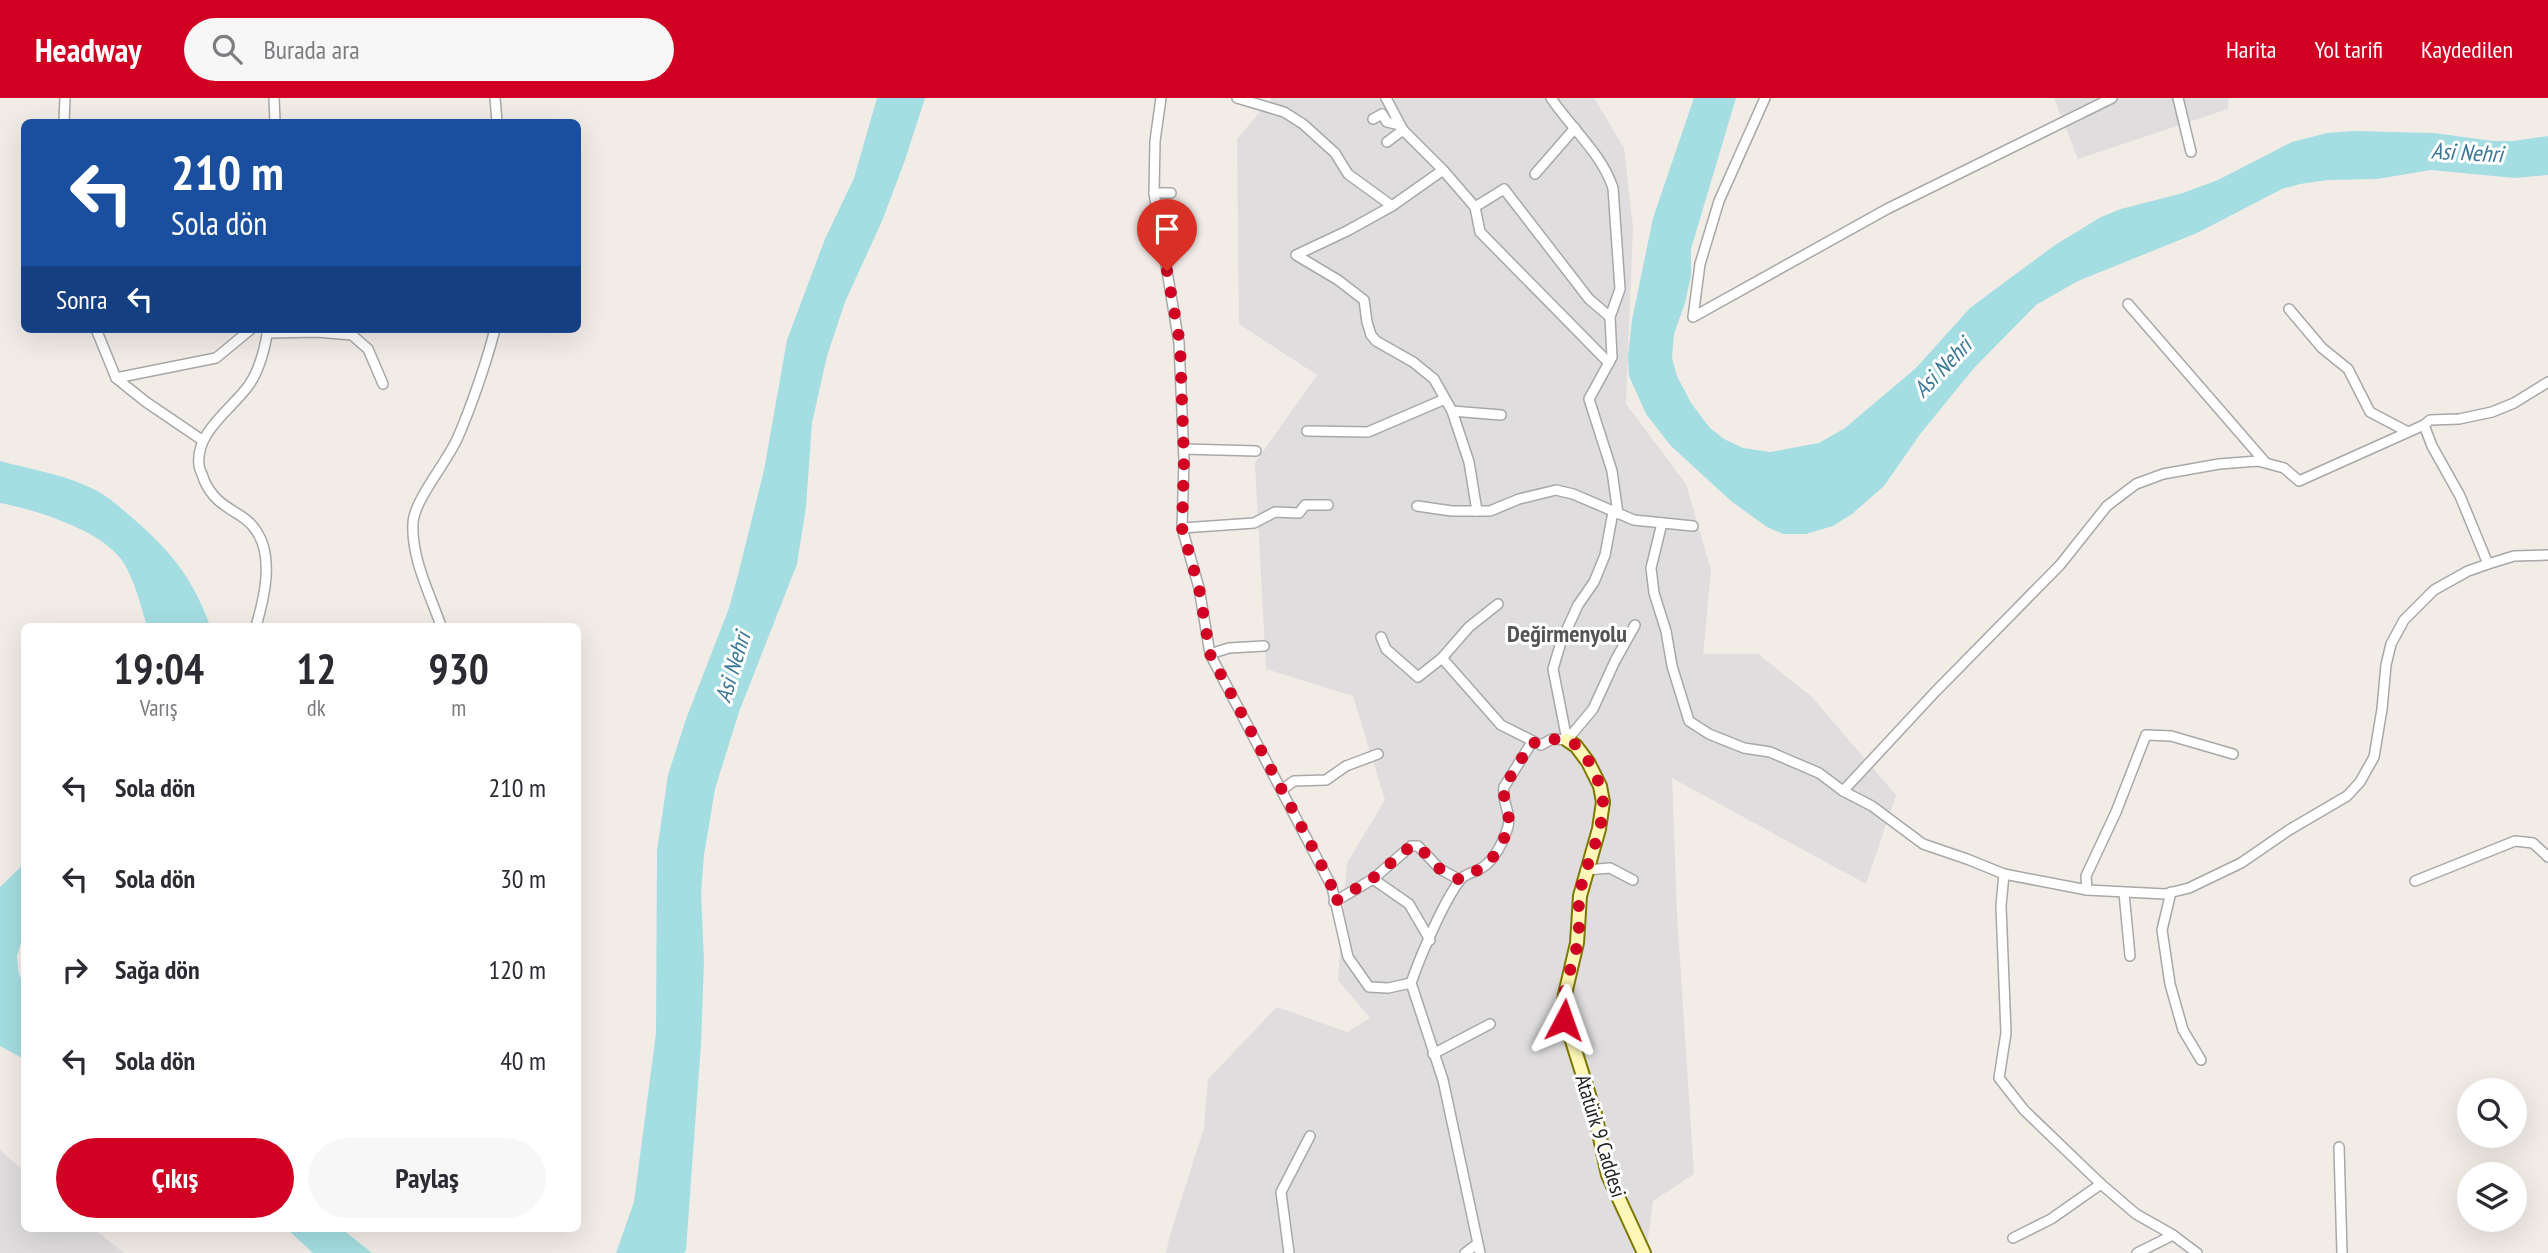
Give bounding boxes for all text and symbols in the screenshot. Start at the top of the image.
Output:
search box [184,18,674,81]
text: Headway [35,28,142,71]
icon: search [208,30,246,68]
text: Burada ara [264,33,360,66]
text: Harita [2226,34,2276,65]
text: Yol tarifi [2314,34,2383,65]
text: Kaydedilen [2421,34,2513,65]
water label: Asi Nehri [2430,136,2507,169]
text: 210 m [171,140,284,204]
icon: left [56,147,147,238]
pin [1137,199,1197,271]
text: Sola dön [171,202,267,244]
icon: arrive [1148,210,1186,248]
icon: left [121,280,159,318]
text: Sonra [56,283,107,316]
water label: Asi Nehri [1907,329,1979,403]
district label: Değirmenyolu [1507,618,1627,649]
water label: Asi Nehri [708,626,757,706]
text: 19:04 [113,641,204,696]
text: 12 [296,641,336,696]
text: 930 [429,641,489,696]
text: Varış [140,693,178,722]
text: dk [307,693,326,722]
text: m [451,693,466,722]
icon: left [56,769,94,807]
text: Sola dön [115,771,195,804]
text: 210 m [488,771,546,804]
icon: left [56,860,94,898]
text: Sola dön [115,862,195,895]
text: 30 m [500,862,546,895]
icon: right [56,951,94,989]
text: Sağa dön [115,953,200,986]
text: 120 m [488,953,546,986]
position arrow [1527,983,1601,1057]
icon: left [56,1042,94,1080]
text: Sola dön [115,1044,195,1077]
text: 40 m [500,1044,546,1077]
street label: Atatürk 9 Caddesi [1570,1071,1632,1201]
map controls [2457,1078,2527,1232]
button: search [2457,1078,2527,1148]
button: Çıkış [56,1138,294,1218]
button: Paylaş [308,1138,546,1218]
button: layers [2457,1162,2527,1232]

